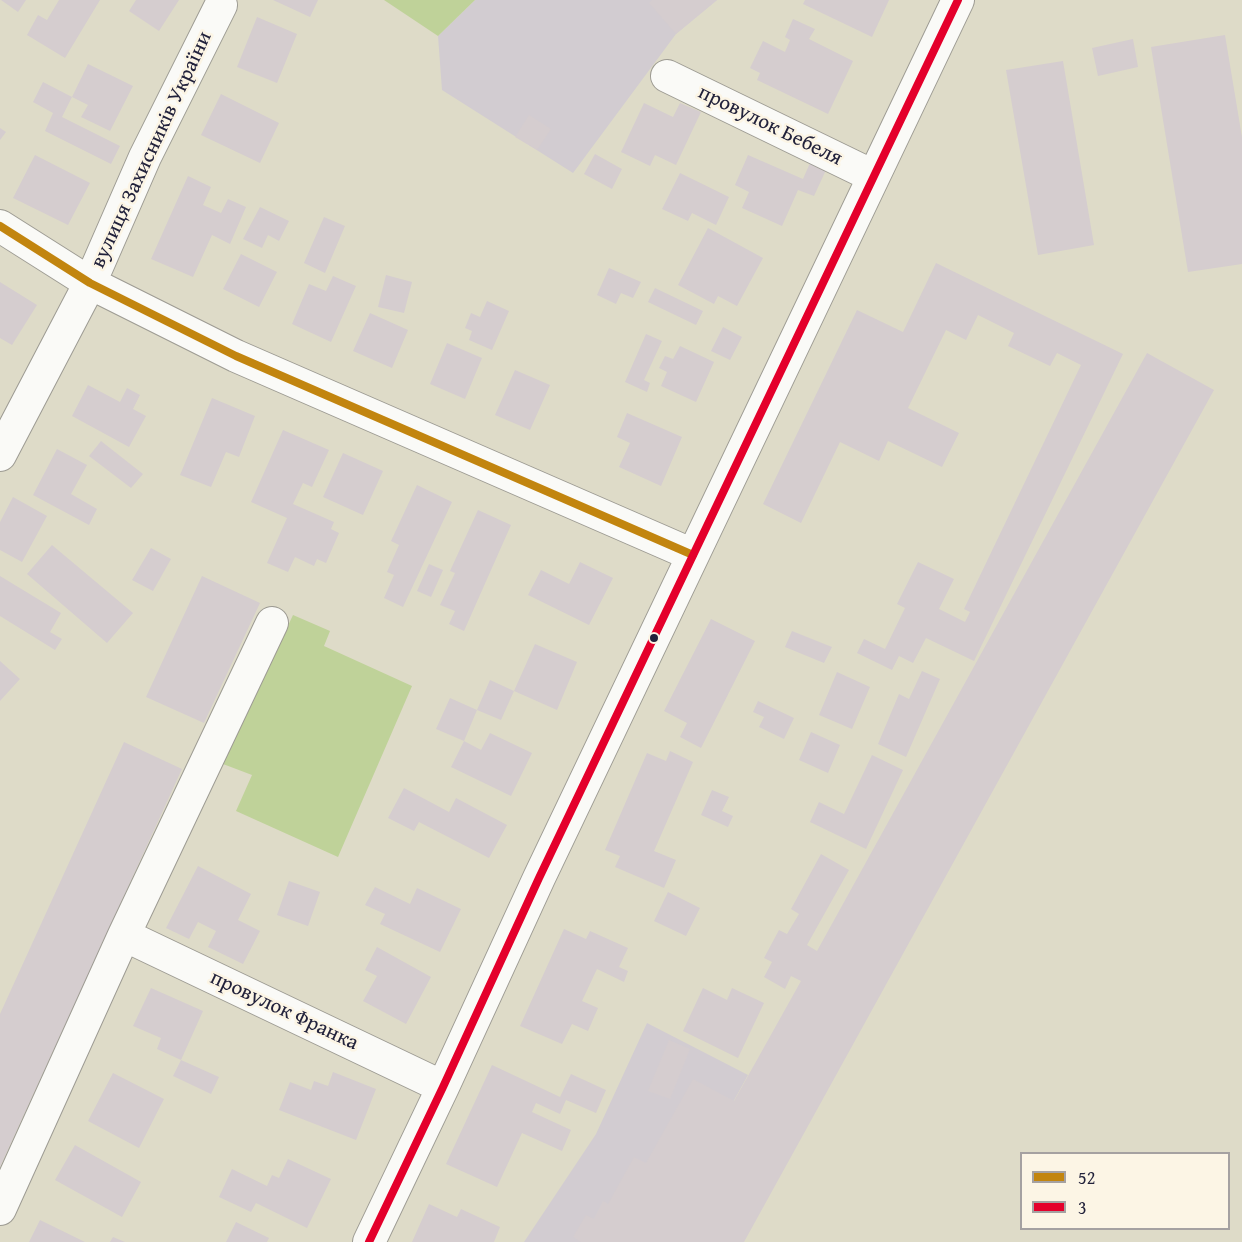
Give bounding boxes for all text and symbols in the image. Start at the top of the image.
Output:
street label: вулиця Захисників України [86,28,218,272]
street label: провулок Бебеля [694,80,846,172]
unlabelled marker [648,632,660,644]
street label: провулок Франка [206,966,362,1056]
legend [1020,1152,1230,1230]
text: 52 [1078,1164,1095,1191]
text: 3 [1078,1194,1087,1221]

